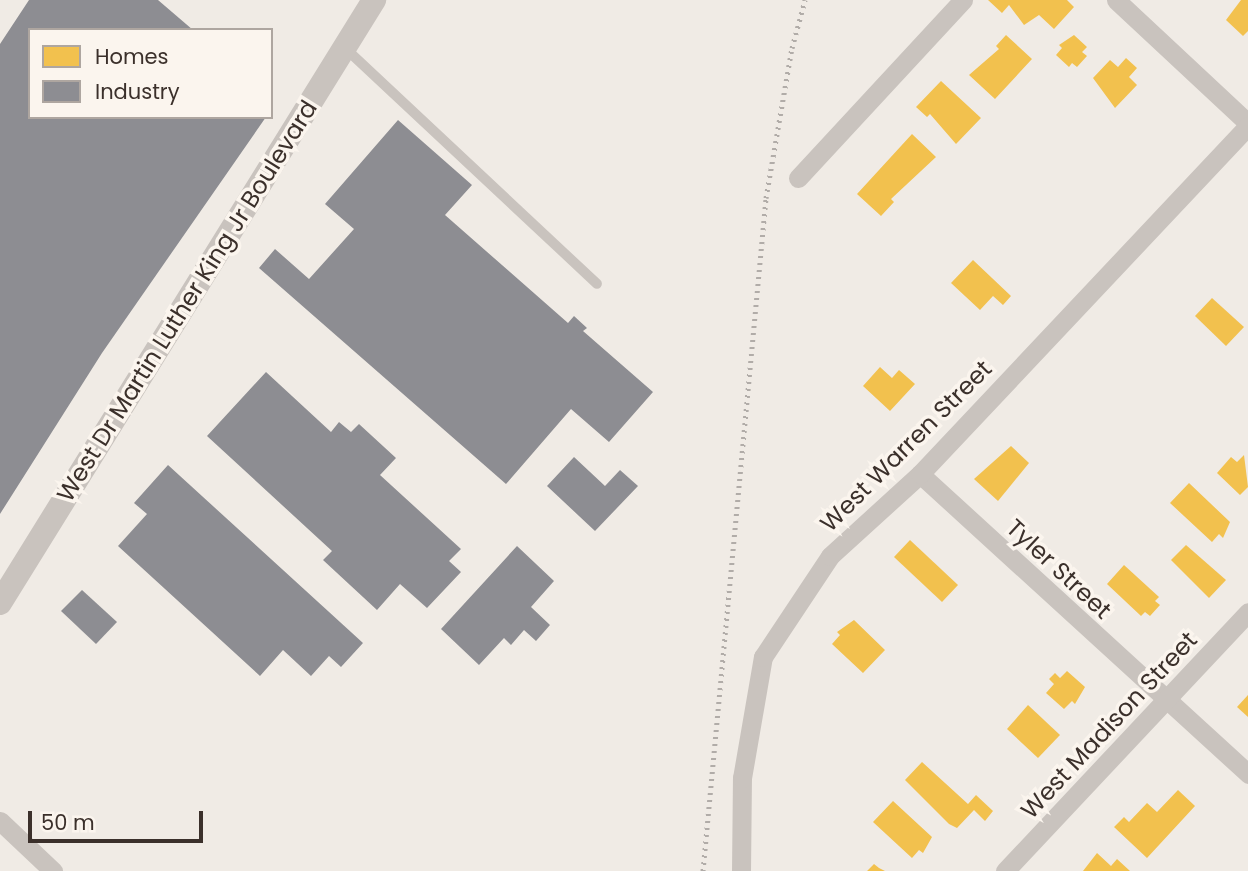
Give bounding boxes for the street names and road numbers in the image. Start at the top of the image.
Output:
street label: West Dr Martin Luther King Jr Boulevard [51,95,323,507]
street label: West Warren Street [814,354,998,538]
street label: Tyler Street [1001,513,1117,625]
street label: West Madison Street [1015,626,1203,824]

